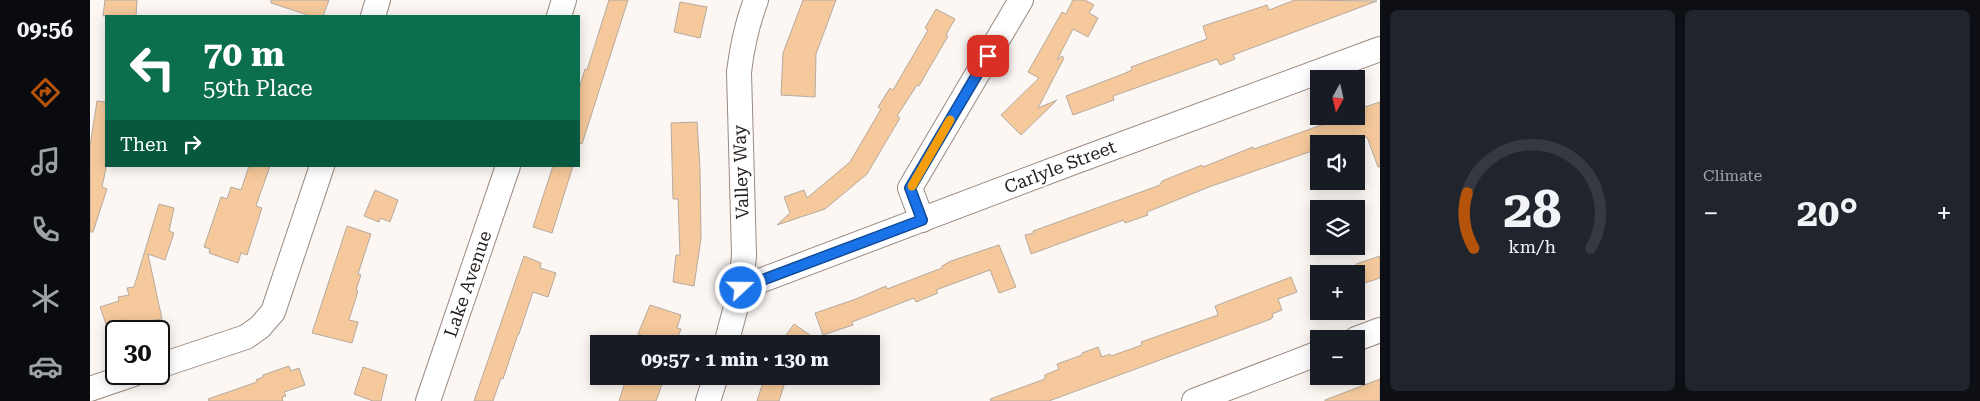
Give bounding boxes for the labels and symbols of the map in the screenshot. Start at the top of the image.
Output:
pin [967,35,1009,77]
north arrow [1310,70,1365,125]
street label: Valley Way [728,124,753,220]
street label: Carlyle Street [1001,136,1119,197]
street label: Lake Avenue [440,228,496,340]
position arrow [714,261,766,313]
speed limit sign: 30 [105,320,170,385]

